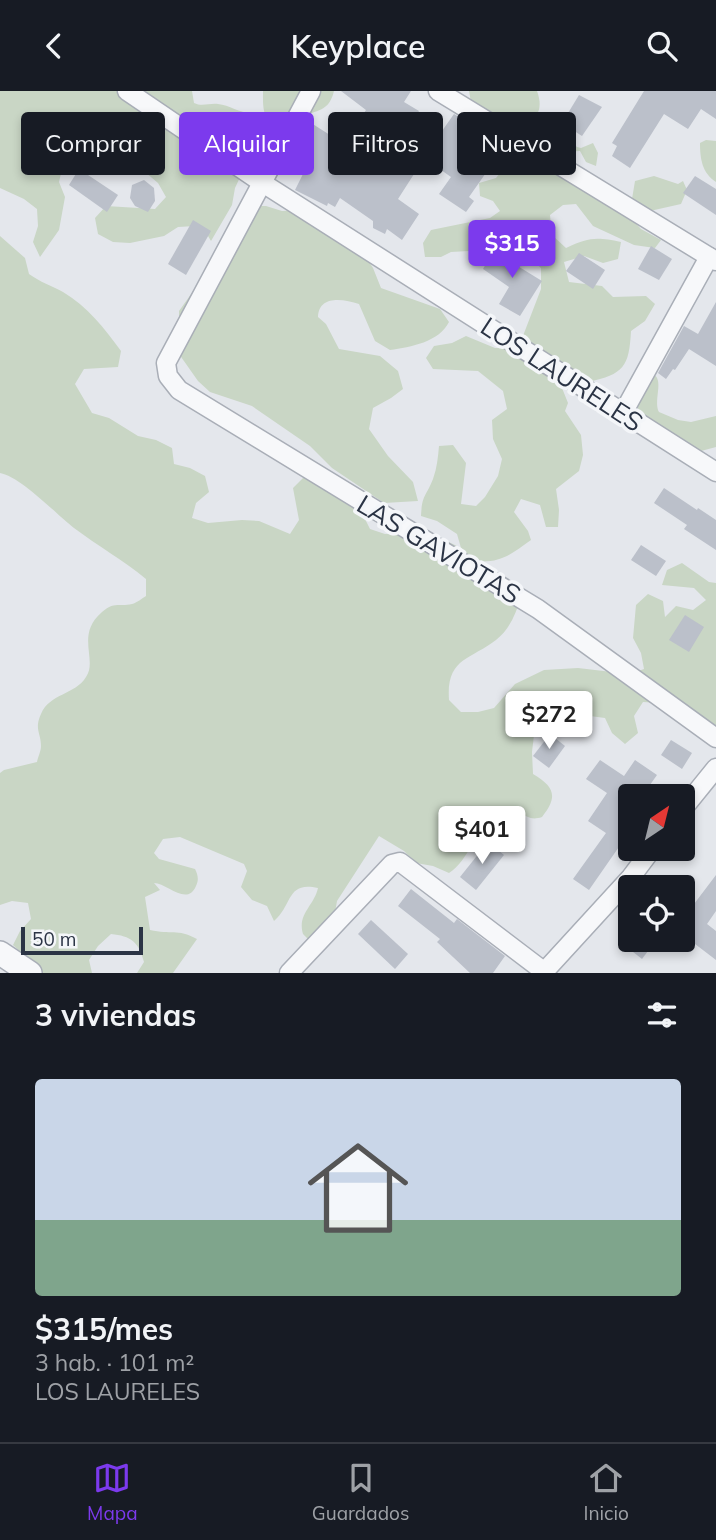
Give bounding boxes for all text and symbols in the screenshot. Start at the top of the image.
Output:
text: Keyplace [291,26,425,66]
icon: back [35,27,73,65]
icon: search [643,27,681,65]
chip: Comprar [21,112,165,175]
chip: Alquilar [179,112,314,175]
chip: Filtros [328,112,443,175]
chip: Nuevo [457,112,576,175]
pin: $315 [471,221,553,280]
text: $315 [484,228,540,257]
street label: LOS LAURELES [475,309,649,439]
street label: LAS GAVIOTAS [351,487,527,611]
pin: $272 [508,691,590,751]
text: $272 [521,699,577,728]
north arrow [618,784,695,861]
map controls [618,784,695,952]
pin: $401 [441,807,523,866]
text: $401 [454,814,510,843]
button: locate [618,875,695,952]
scale bar [21,924,144,956]
text: 50 m [32,927,76,951]
text: 3 viviendas [35,996,196,1034]
icon: filters [643,996,681,1034]
icon: home [295,1125,421,1251]
text: $315/mes [35,1310,173,1348]
text: 3 hab. · 101 m² [35,1348,194,1377]
text: LOS LAURELES [35,1377,200,1406]
tab: Mapa [87,1459,138,1525]
tab: Guardados [312,1459,409,1525]
tab: Inicio [584,1459,629,1525]

